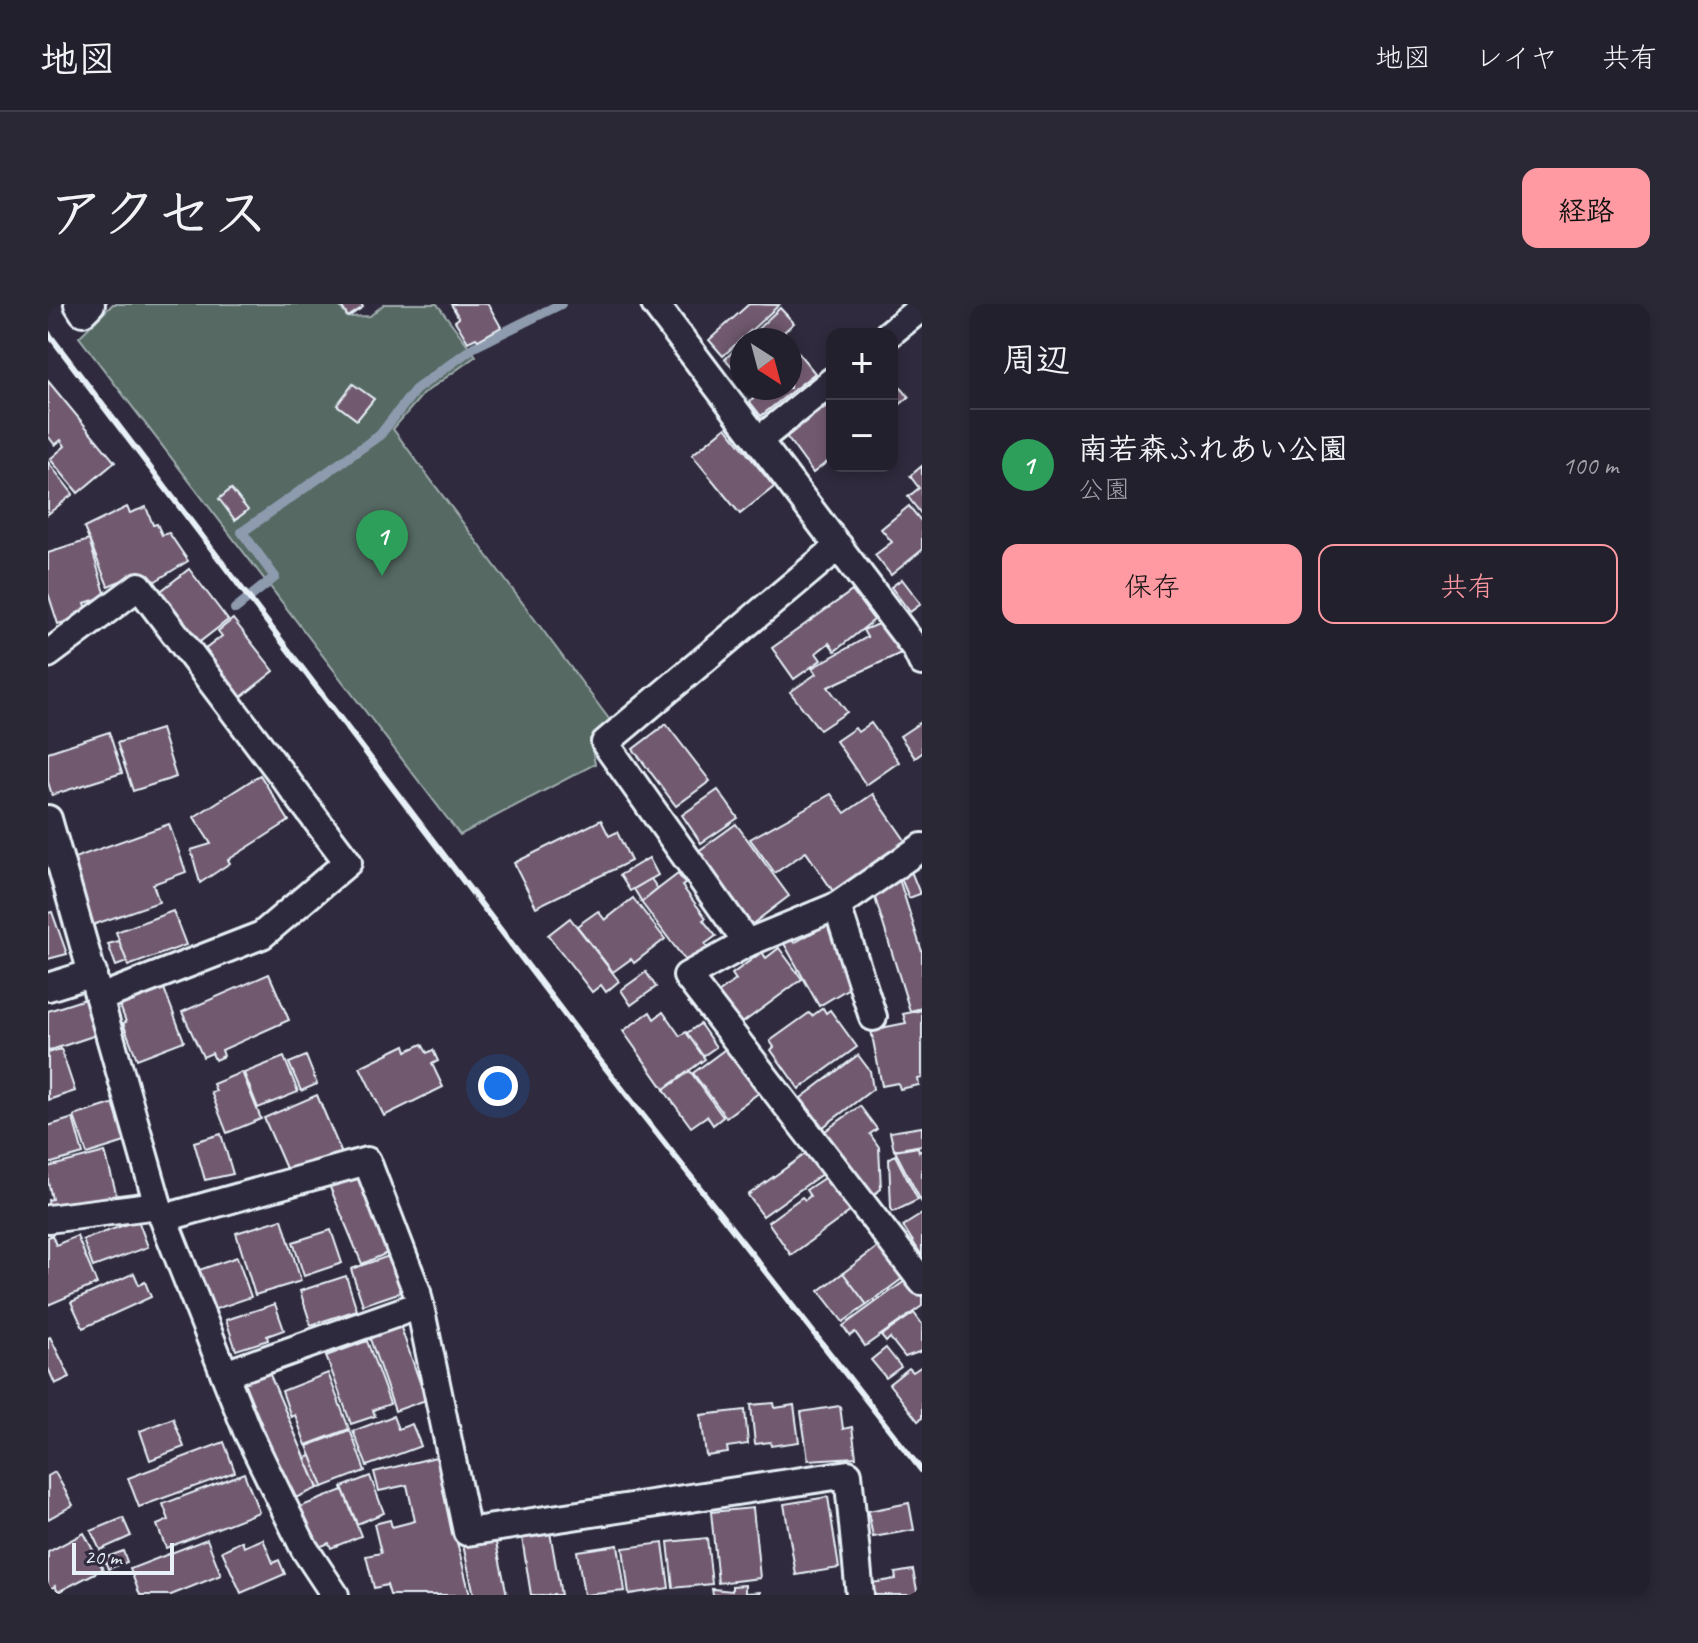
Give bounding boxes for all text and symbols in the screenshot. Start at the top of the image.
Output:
text: 地図 [40,36,116,83]
text: 地図 [1375,40,1431,75]
text: レイヤ [1475,40,1558,75]
text: 共有 [1602,40,1658,75]
button: 経路 [1522,168,1650,248]
text: アクセス [48,178,269,249]
north arrow [730,328,802,400]
map controls [826,328,898,472]
button: + [826,328,898,400]
text: 周辺 [1002,338,1070,381]
button: − [826,400,898,472]
text: 南若森ふれあい公園 [1078,430,1348,468]
text: 1 [1022,449,1034,482]
text: 100 m [1562,449,1618,482]
text: 公園 [1078,473,1130,506]
pin: 1 [356,510,408,576]
button: 保存 [1002,544,1302,624]
button: 共有 [1318,544,1618,624]
your location [478,1066,518,1106]
scale bar [72,1539,174,1575]
text: 20 m [84,1543,121,1571]

